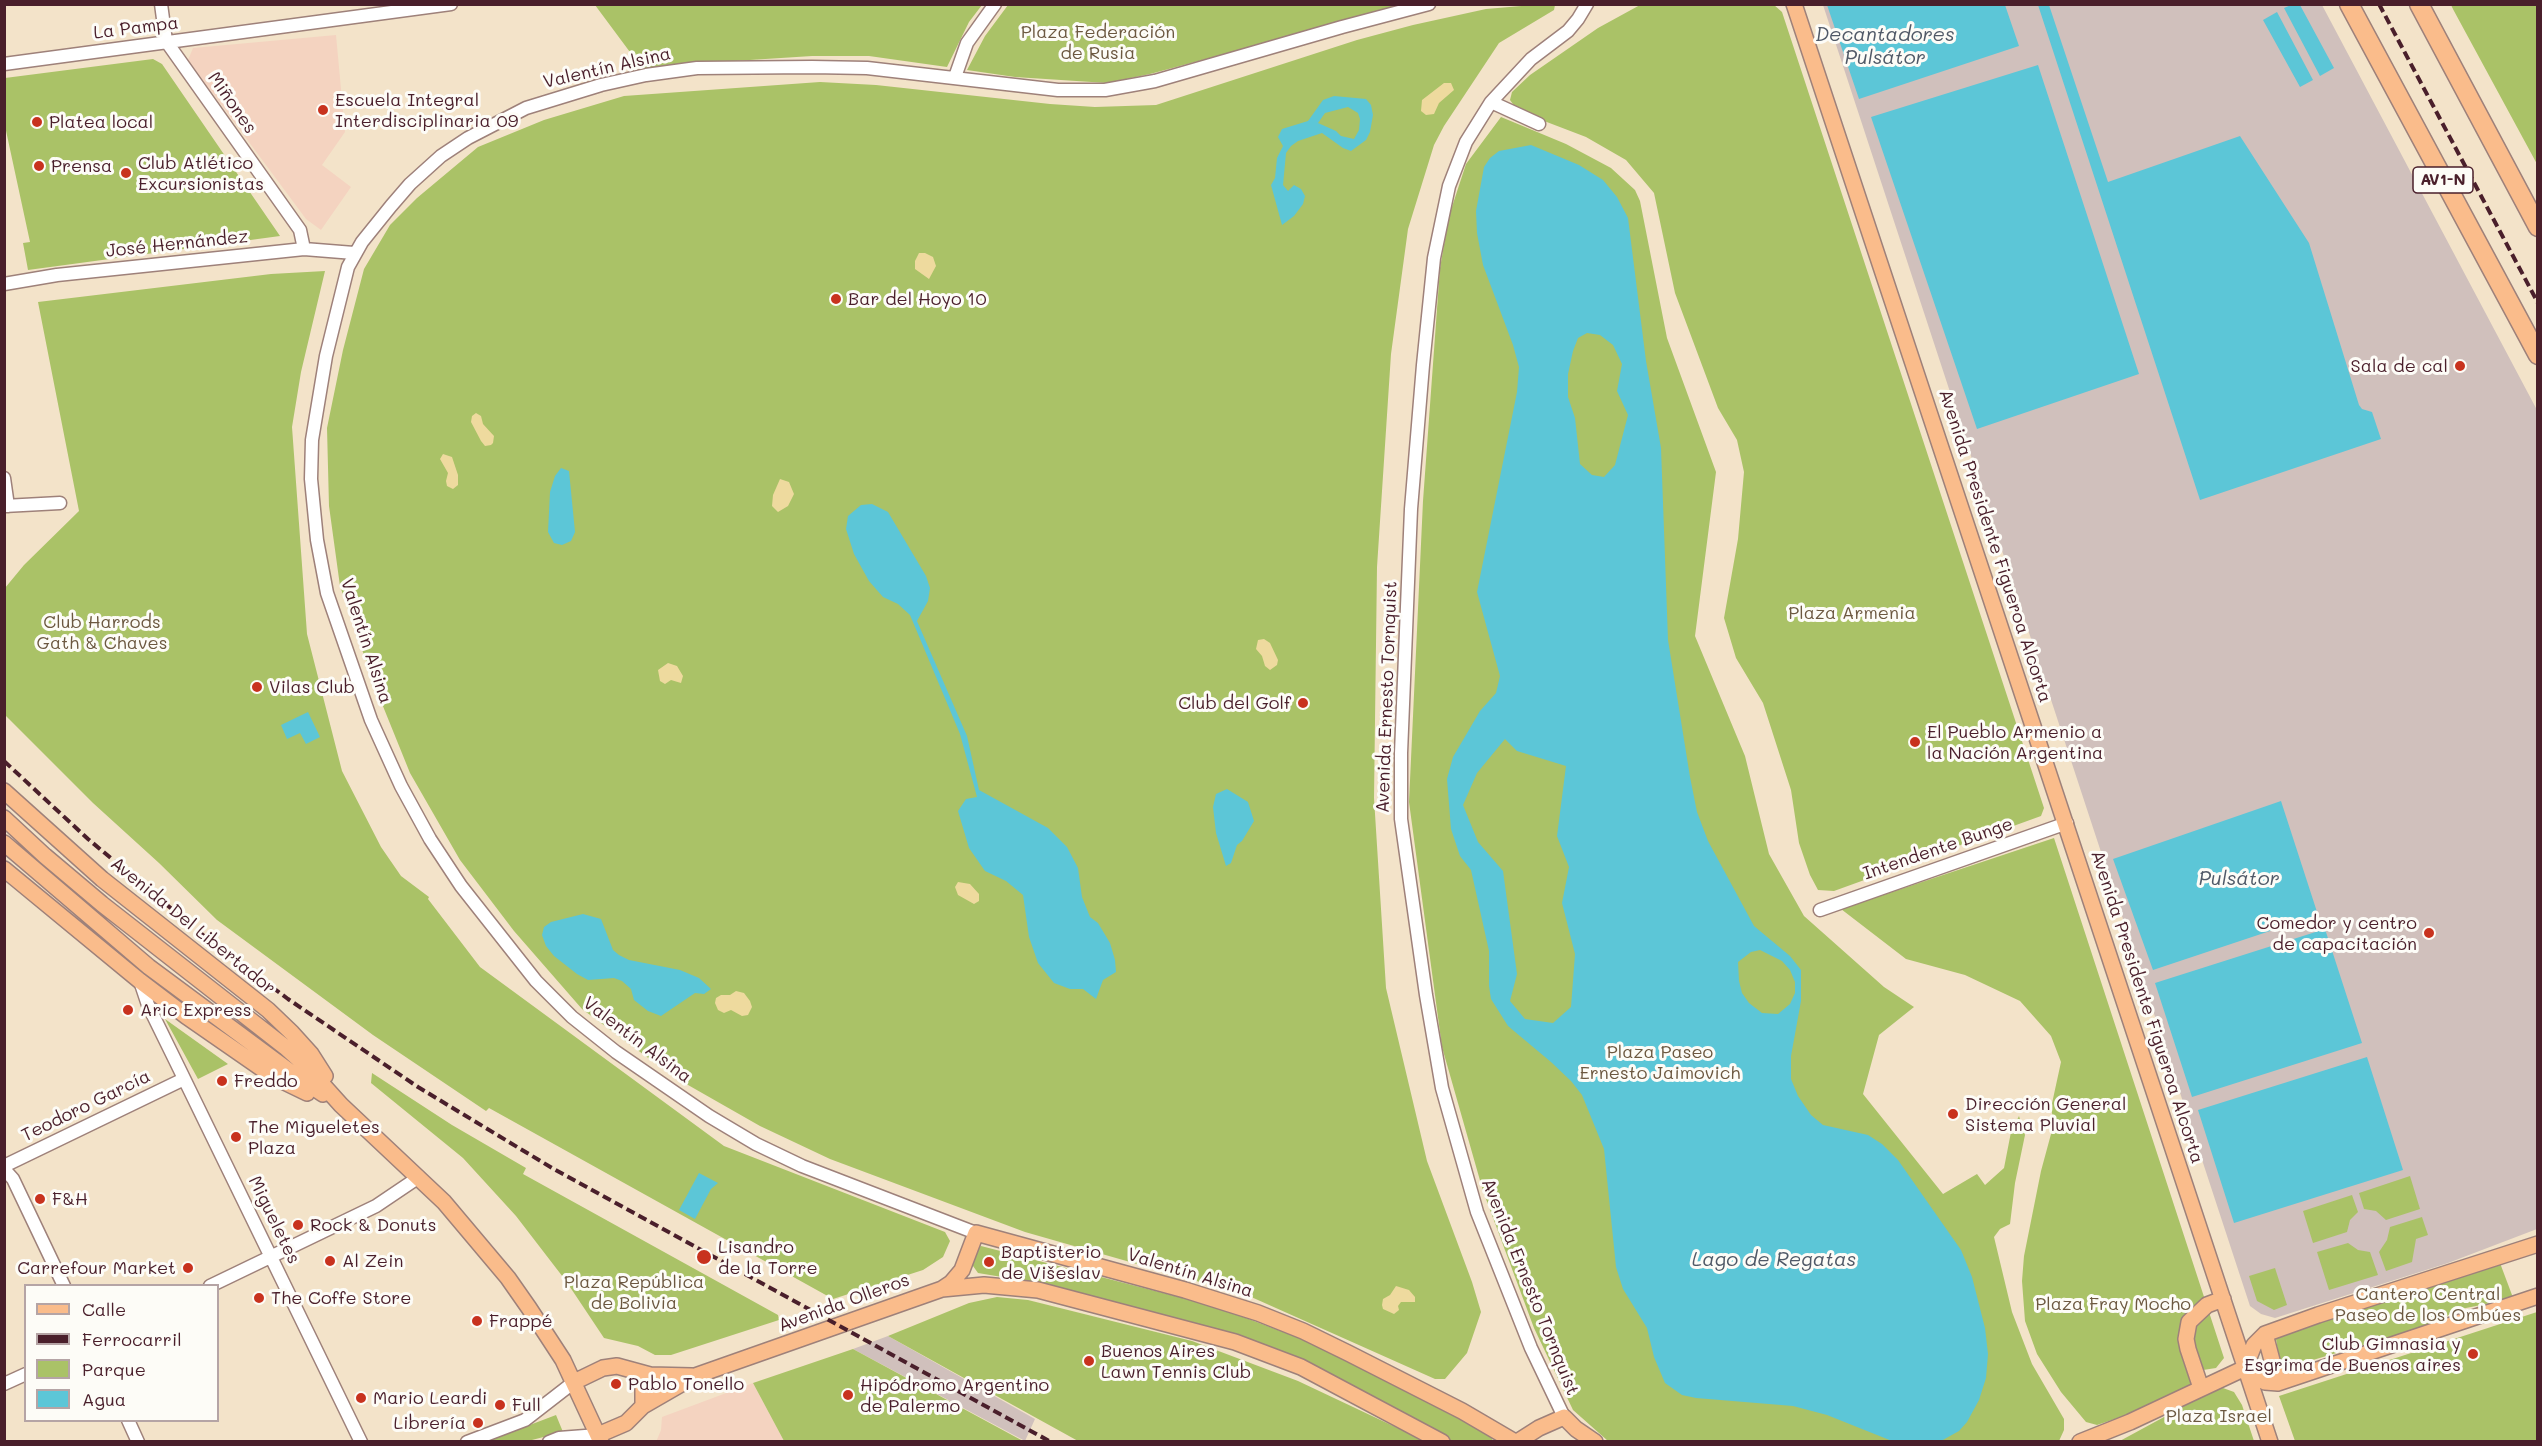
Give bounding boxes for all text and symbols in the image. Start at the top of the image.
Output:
street label: La Pampa [92,12,180,44]
park label: Plaza Federación de Rusia [1021,21,1175,63]
water label: Decantadores Pulsátor [1815,23,1955,70]
street label: Valentín Alsina [541,43,673,93]
street label: Miñones [203,68,261,138]
place label: Escuela Integral Interdisciplinaria 09 [335,89,518,132]
marker: Escuela Integral Interdisciplinaria 09 [316,103,330,117]
place label: Platea local [49,111,153,133]
marker: Platea local [30,115,44,129]
place label: Club Atlético Excursionistas [138,152,264,195]
place label: Prensa [51,155,112,177]
marker: Prensa [32,159,46,173]
marker: Club Atlético Excursionistas [119,166,133,180]
road number: AV1-N [2413,167,2473,193]
street label: José Hernández [105,226,249,262]
place label: Bar del Hoyo 10 [848,288,987,310]
marker: Bar del Hoyo 10 [829,292,843,306]
place label: Sala de cal [2351,355,2448,377]
marker: Sala de cal [2453,359,2467,373]
street label: Avenida Presidente Figueroa Alcorta [1934,387,2056,705]
street label: Valentín Alsina [336,576,396,706]
street label: Avenida Ernesto Tornquist [1372,581,1402,813]
park label: Plaza Armenia [1788,602,1916,624]
park label: Club Harrods Gath & Chaves [37,611,167,654]
place label: Vilas Club [269,676,355,698]
marker: Vilas Club [250,680,264,694]
place label: Club del Golf [1178,692,1291,714]
marker: Club del Golf [1296,696,1310,710]
place label: El Pueblo Armenio a la Nación Argentina [1927,721,2103,764]
marker: El Pueblo Armenio a la Nación Argentina [1908,735,1922,749]
street label: Intendente Bunge [1860,813,2016,885]
street label: Avenida Presidente Figueroa Alcorta [2086,848,2208,1166]
street label: Avenida Del Libertador [106,853,280,999]
water label: Pulsátor [2198,867,2280,891]
place label: Comedor y centro de capacitación [2257,912,2417,954]
marker: Comedor y centro de capacitación [2422,926,2436,940]
street label: Valentín Alsina [579,992,695,1088]
place label: Aric Express [140,999,252,1021]
marker: Aric Express [121,1003,135,1017]
park label: Plaza Paseo Ernesto Jaimovich [1580,1041,1740,1084]
street label: Teodoro García [18,1066,154,1146]
place label: Freddo [234,1070,298,1092]
marker: Freddo [215,1074,229,1088]
place label: Dirección General Sistema Pluvial [1965,1093,2126,1136]
marker: Dirección General Sistema Pluvial [1946,1107,1960,1121]
place label: The Migueletes Plaza [248,1116,380,1158]
marker: The Migueletes Plaza [229,1130,243,1144]
street label: Migueletes [244,1173,304,1267]
street label: Avenida Ernesto Tornquist [1477,1175,1583,1399]
place label: F&H [52,1188,88,1210]
marker: F&H [33,1192,47,1206]
place label: Rock & Donuts [310,1214,436,1236]
marker: Rock & Donuts [291,1218,305,1232]
place label: Lisandro de la Torre [718,1236,818,1278]
place label: Baptisterio de Višeslav [1001,1241,1101,1284]
street label: Valentín Alsina [1125,1244,1255,1302]
marker: Lisandro de la Torre [695,1248,713,1266]
water label: Lago de Regatas [1692,1248,1856,1272]
place label: Al Zein [342,1250,403,1272]
marker: Al Zein [323,1254,337,1268]
marker: Baptisterio de Višeslav [982,1255,996,1269]
place label: Carrefour Market [17,1257,176,1279]
marker: Carrefour Market [181,1261,195,1275]
street label: Avenida Olleros [775,1269,913,1337]
park label: Plaza República de Bolivia [564,1271,704,1314]
park label: Cantero Central Paseo de los Ombúes [2335,1283,2521,1326]
legend [24,1284,219,1422]
place label: The Coffe Store [271,1287,411,1309]
marker: The Coffe Store [252,1291,266,1305]
park label: Plaza Fray Mocho [2035,1293,2191,1315]
text: Calle [82,1297,126,1321]
place label: Frappé [489,1310,553,1332]
marker: Frappé [470,1314,484,1328]
text: Ferrocarril [82,1327,182,1351]
place label: Club Gimnasia y Esgrima de Buenos aires [2244,1333,2461,1376]
place label: Buenos Aires Lawn Tennis Club [1101,1340,1251,1382]
marker: Club Gimnasia y Esgrima de Buenos aires [2466,1347,2480,1361]
marker: Buenos Aires Lawn Tennis Club [1082,1354,1096,1368]
text: Parque [82,1357,146,1381]
place label: Pablo Tonello [628,1373,744,1395]
place label: Hipódromo Argentino de Palermo [860,1374,1049,1416]
marker: Pablo Tonello [609,1377,623,1391]
text: Agua [82,1387,126,1411]
place label: Mario Leardi [373,1387,487,1409]
marker: Hipódromo Argentino de Palermo [841,1388,855,1402]
marker: Mario Leardi [354,1391,368,1405]
place label: Full [512,1394,541,1416]
marker: Full [493,1398,507,1412]
park label: Plaza Israel [2166,1405,2272,1427]
place label: Librería [393,1412,466,1434]
marker: Librería [471,1416,485,1430]

